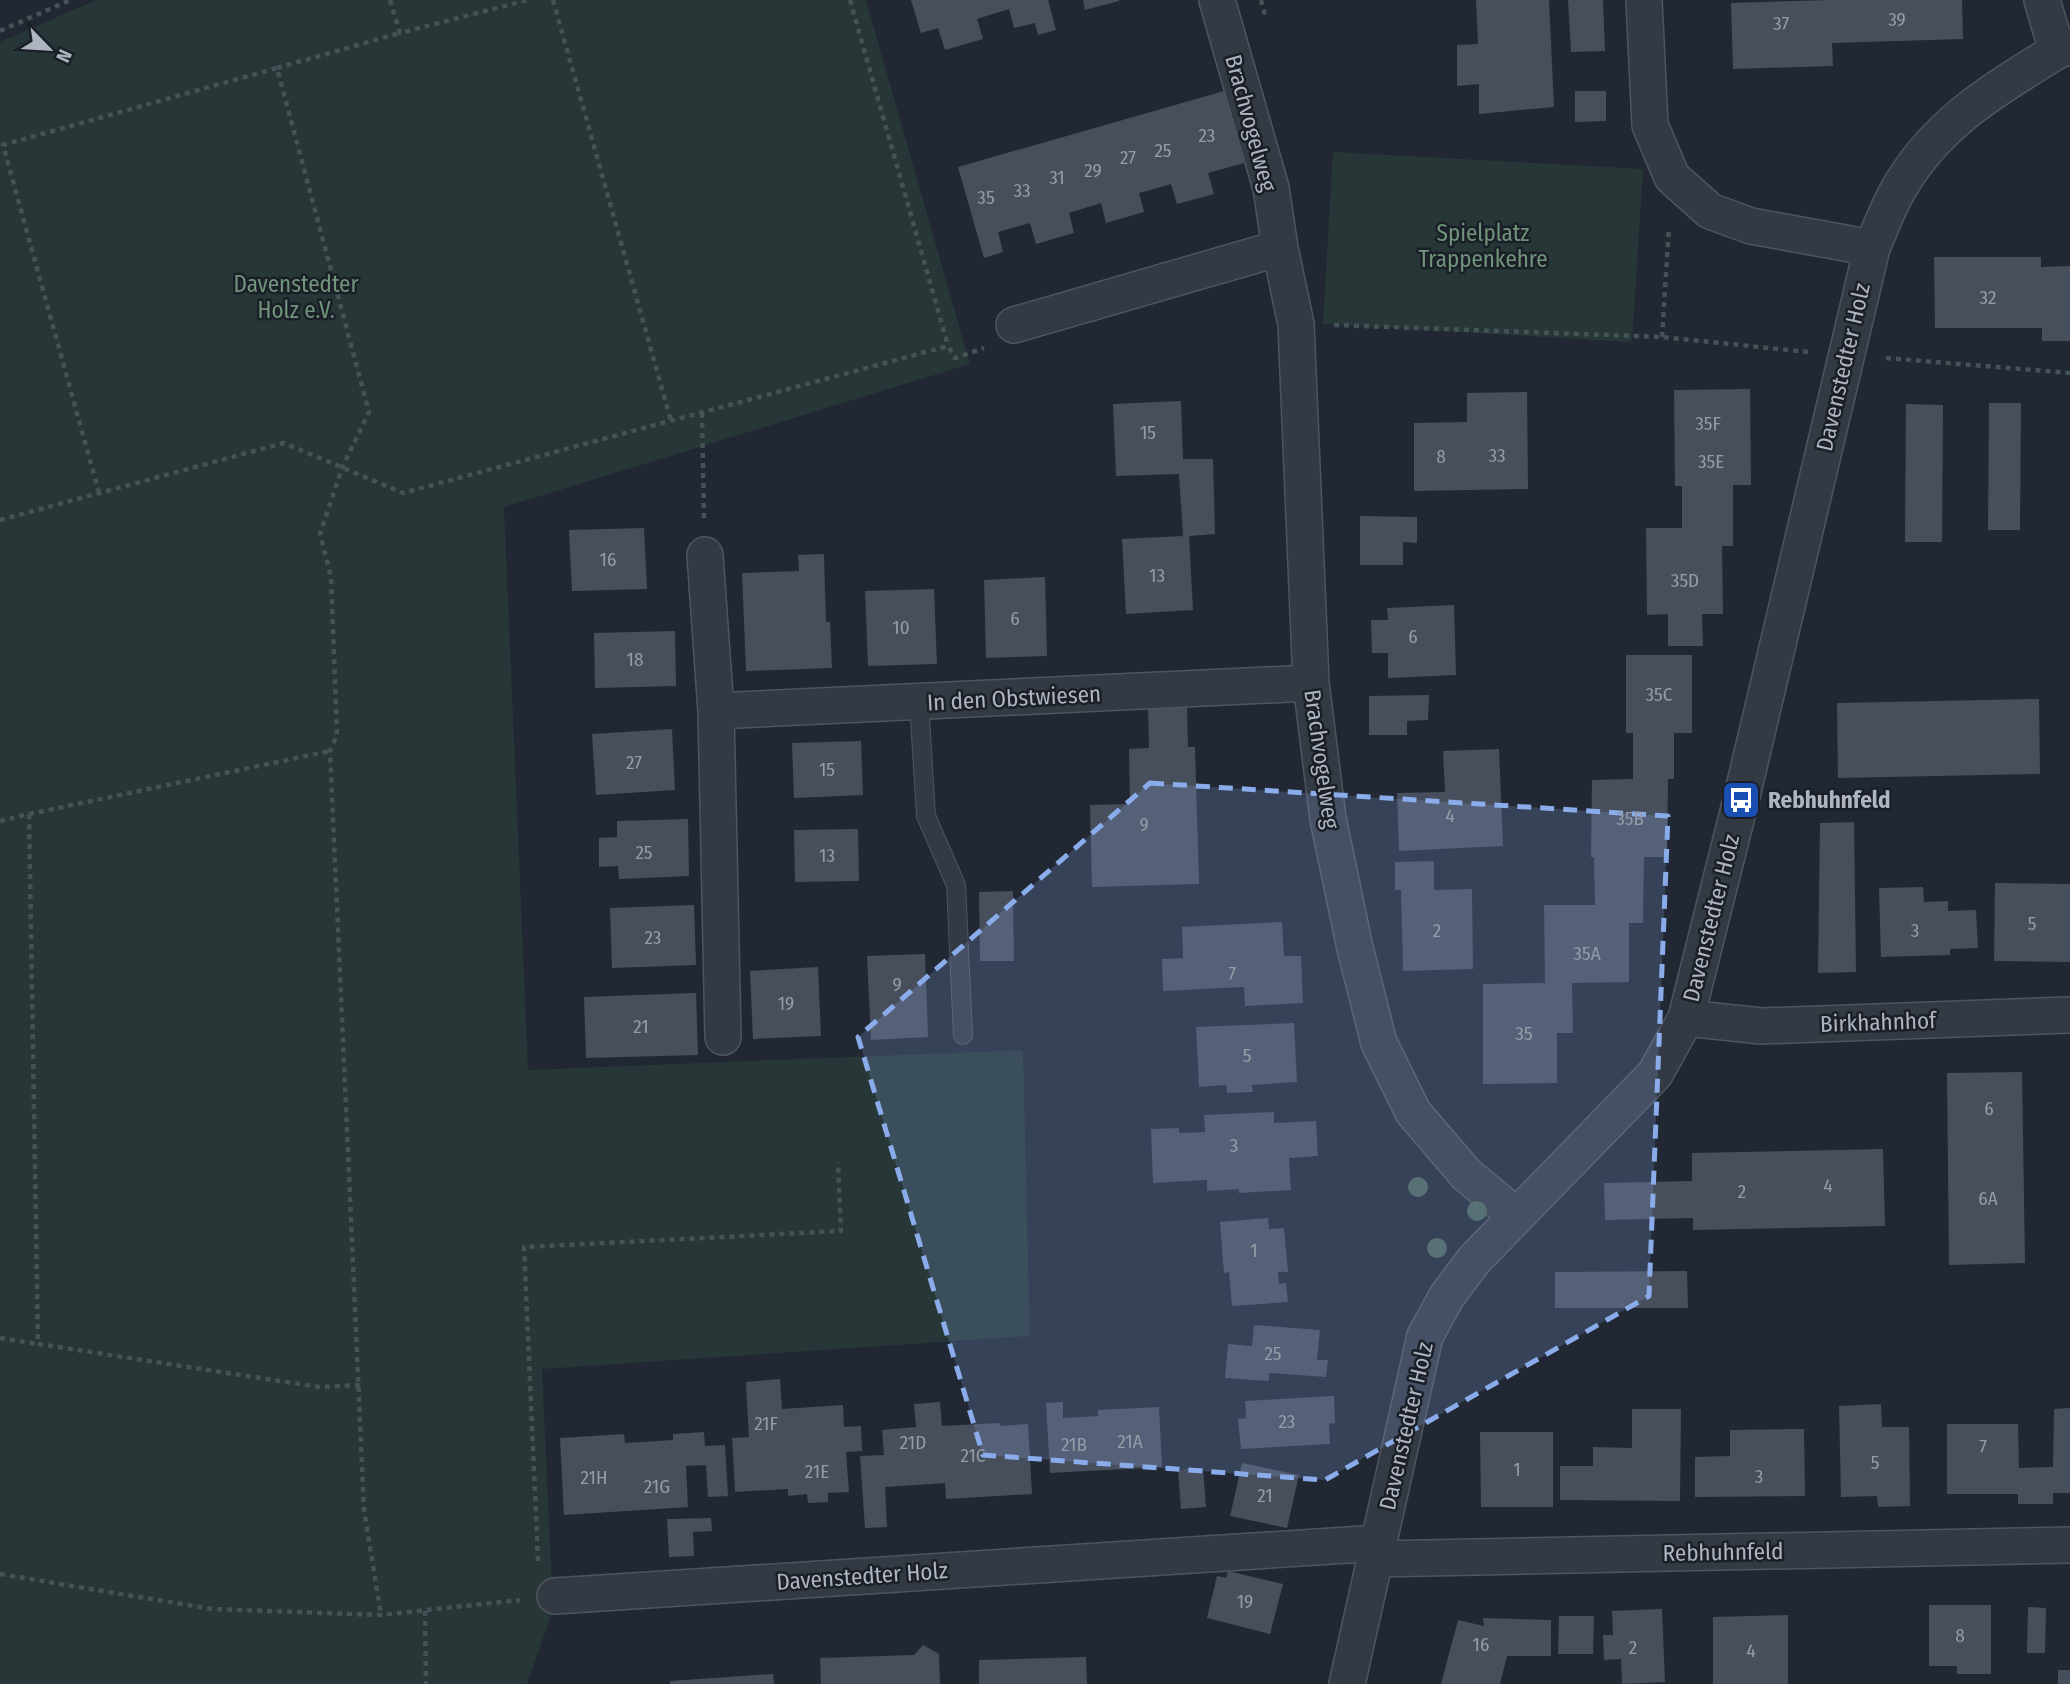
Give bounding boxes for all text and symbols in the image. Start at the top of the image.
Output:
house number: 39 [1888,8,1906,31]
house number: 37 [1773,12,1789,35]
north arrow [14,14,84,84]
text: N [51,46,77,66]
street label: Brachvogelweg [1219,52,1283,195]
house number: 23 [1199,124,1215,147]
house number: 25 [1154,139,1172,162]
house number: 27 [1120,146,1136,169]
house number: 29 [1084,159,1102,182]
house number: 31 [1049,166,1065,189]
house number: 33 [1013,179,1031,202]
house number: 35 [977,186,995,209]
park label: Spielplatz Trappenkehre [1418,219,1548,273]
park label: Davenstedter Holz e.V. [234,270,358,324]
street label: Davenstedter Holz [1810,280,1876,454]
house number: 32 [1980,286,1996,309]
house number: 35F [1695,412,1721,435]
house number: 15 [1140,421,1156,444]
house number: 33 [1488,444,1506,467]
house number: 8 [1436,445,1446,468]
house number: 35E [1698,450,1724,473]
house number: 16 [600,548,616,571]
house number: 13 [1149,564,1165,587]
house number: 35D [1671,569,1699,592]
house number: 6 [1010,607,1020,630]
house number: 10 [892,616,910,639]
house number: 6 [1408,625,1418,648]
house number: 18 [627,648,643,671]
street label: In den Obstwiesen [926,679,1102,717]
house number: 35C [1646,683,1673,706]
street label: Brachvogelweg [1298,688,1346,831]
house number: 27 [626,751,642,774]
house number: 15 [819,758,835,781]
bus stop icon: Rebhuhnfeld [1720,779,1762,821]
place label: Rebhuhnfeld [1768,786,1891,814]
house number: 4 [1445,804,1455,827]
house number: 35B [1616,807,1644,830]
house number: 9 [1139,813,1149,836]
street label: Davenstedter Holz [1677,831,1745,1005]
house number: 25 [635,841,653,864]
house number: 13 [819,844,835,867]
house number: 5 [2028,912,2036,935]
house number: 2 [1433,919,1441,942]
house number: 3 [1911,919,1919,942]
house number: 23 [645,926,661,949]
house number: 35A [1573,942,1601,965]
house number: 7 [1228,962,1236,985]
house number: 9 [892,973,902,996]
house number: 19 [778,992,794,1015]
street label: Birkhahnhof [1820,1006,1938,1038]
house number: 21 [633,1015,649,1038]
house number: 35 [1515,1022,1533,1045]
house number: 5 [1243,1044,1251,1067]
house number: 6 [1984,1097,1994,1120]
house number: 3 [1230,1134,1238,1157]
house number: 4 [1823,1174,1833,1197]
house number: 2 [1738,1180,1746,1203]
house number: 6A [1978,1187,1998,1210]
house number: 1 [1250,1239,1258,1262]
street label: Davenstedter Holz [1373,1339,1439,1513]
house number: 25 [1264,1342,1282,1365]
house number: 23 [1279,1410,1295,1433]
house number: 21F [754,1412,778,1435]
house number: 21A [1117,1430,1143,1453]
house number: 21D [900,1431,926,1454]
house number: 21B [1061,1433,1087,1456]
house number: 7 [1979,1435,1987,1458]
house number: 21C [960,1444,986,1467]
house number: 5 [1871,1451,1879,1474]
house number: 1 [1513,1458,1521,1481]
house number: 21E [805,1460,829,1483]
house number: 3 [1755,1465,1763,1488]
house number: 21H [581,1466,607,1489]
house number: 21G [644,1475,670,1498]
house number: 21 [1257,1484,1273,1507]
street label: Rebhuhnfeld [1662,1537,1784,1567]
street label: Davenstedter Holz [775,1556,949,1596]
house number: 19 [1237,1590,1253,1613]
house number: 8 [1955,1624,1965,1647]
house number: 16 [1473,1633,1489,1656]
house number: 2 [1629,1636,1637,1659]
house number: 4 [1746,1639,1756,1662]

